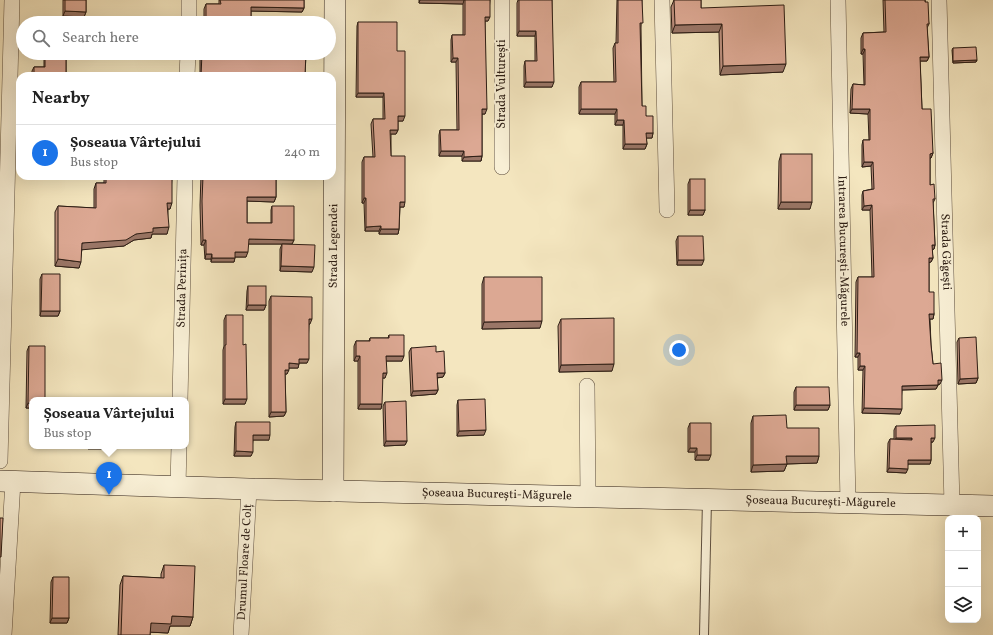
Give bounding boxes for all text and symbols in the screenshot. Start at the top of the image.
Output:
search box [16,16,336,60]
icon: search [30,27,52,49]
text: Search here [62,28,139,49]
street label: Strada Vulturești [494,39,510,129]
text: Nearby [32,87,90,110]
text: Șoseaua Vârtejului [70,133,201,154]
text: 1 [42,144,48,162]
text: 240 m [284,144,320,162]
text: Bus stop [70,154,118,172]
street label: Intrarea București-Măgurele [833,175,852,327]
street label: Strada Legendei [326,203,342,288]
street label: Strada Găgești [937,213,954,291]
street label: Strada Perinița [174,248,191,328]
your location [669,340,689,360]
popup [29,397,189,449]
text: Șoseaua Vârtejului [43,404,175,425]
text: Bus stop [43,425,91,443]
pin: 1 [96,462,122,495]
street label: Șoseaua București-Măgurele [422,485,572,504]
street label: Șoseaua București-Măgurele [746,492,896,512]
street label: Drumul Floare de Colț [234,503,256,621]
map controls [945,515,981,623]
button: + [945,515,981,551]
button: − [945,551,981,587]
button: layers [945,587,981,623]

